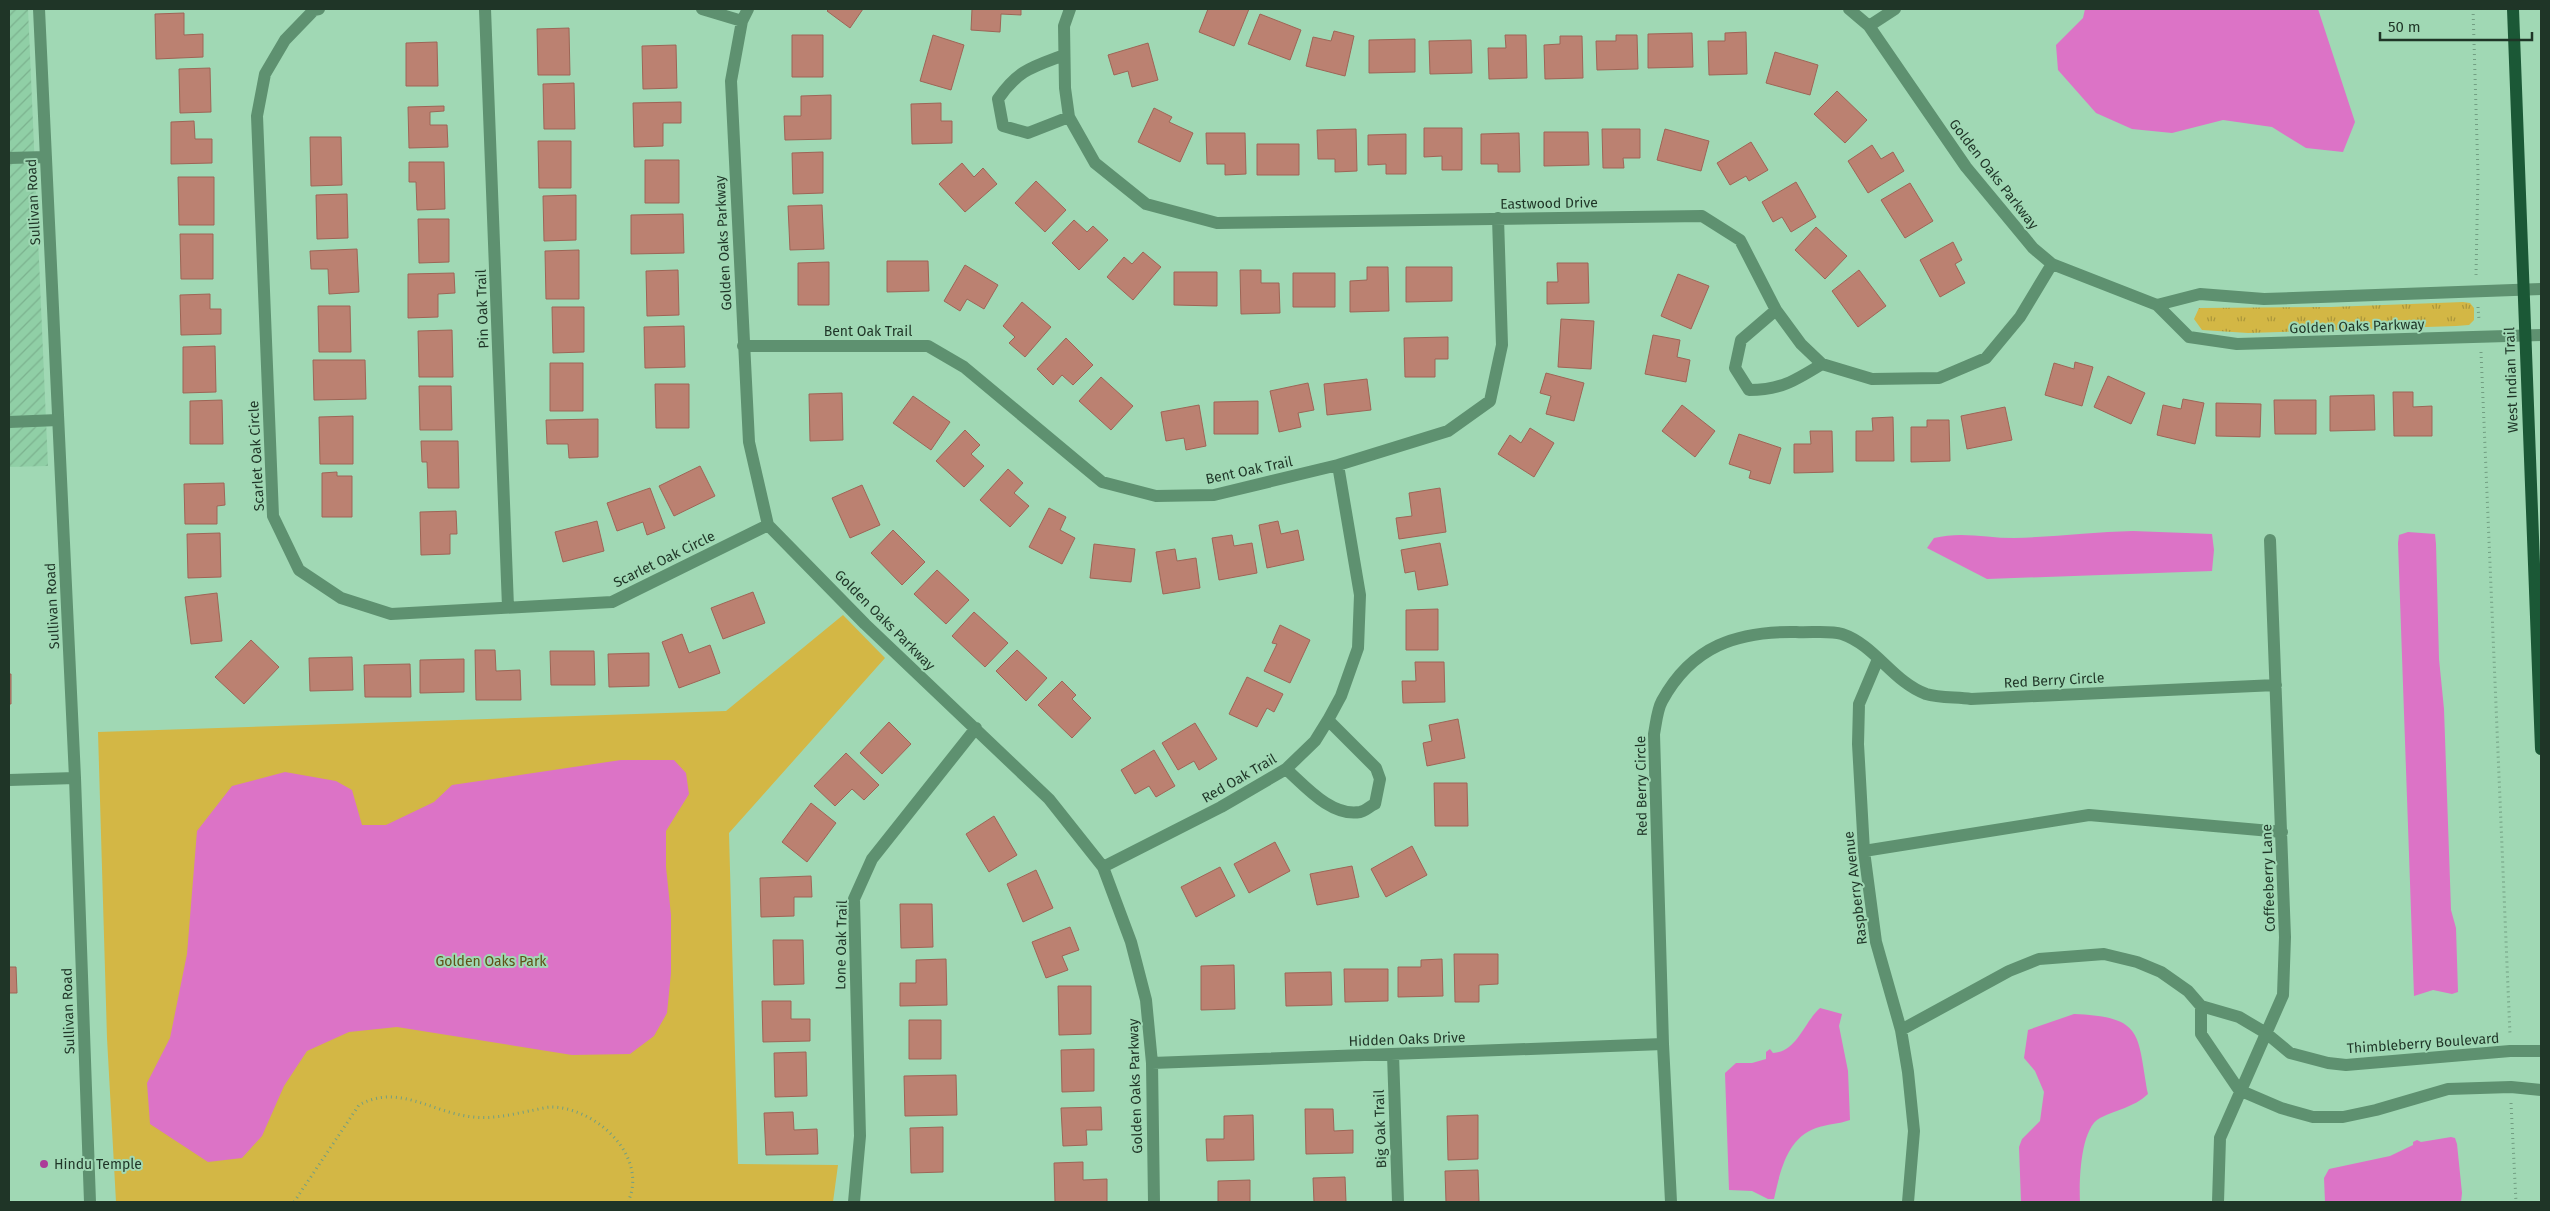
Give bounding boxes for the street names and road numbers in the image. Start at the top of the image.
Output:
street label: Golden Oaks Parkway [1945,116,2042,233]
street label: Sullivan Road [23,158,44,246]
street label: Golden Oaks Parkway [711,175,736,311]
street label: Eastwood Drive [1500,194,1598,213]
street label: Pin Oak Trail [473,269,492,349]
street label: Golden Oaks Parkway [2289,316,2425,337]
street label: Bent Oak Trail [824,323,912,340]
street label: West Indian Trail [2501,327,2522,433]
street label: Scarlet Oak Circle [245,400,268,512]
street label: Bent Oak Trail [1204,453,1294,488]
street label: Scarlet Oak Circle [611,528,718,591]
street label: Sullivan Road [42,562,63,650]
street label: Golden Oaks Parkway [831,567,939,674]
street label: Red Berry Circle [2003,669,2105,692]
street label: Red Berry Circle [1632,736,1651,836]
street label: Red Oak Trail [1199,750,1280,807]
street label: Coffeeberry Lane [2258,824,2279,932]
street label: Raspberry Avenue [1840,830,1871,946]
street label: Lone Oak Trail [832,900,851,990]
street label: Sullivan Road [58,968,79,1054]
street label: Golden Oaks Parkway [1125,1018,1146,1154]
street label: Hidden Oaks Drive [1348,1029,1466,1050]
street label: Thimbleberry Boulevard [2346,1030,2500,1057]
street label: Big Oak Trail [1371,1089,1390,1169]

